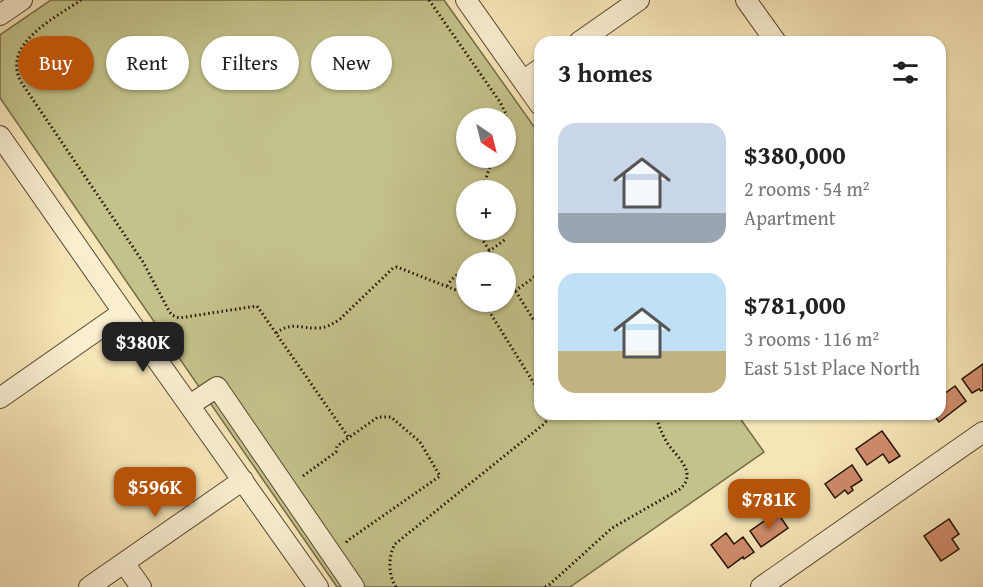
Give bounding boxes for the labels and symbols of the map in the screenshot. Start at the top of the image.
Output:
north arrow [456,108,516,168]
pin: $380K [101,322,185,373]
pin: $596K [113,467,197,518]
pin: $781K [727,479,811,530]

